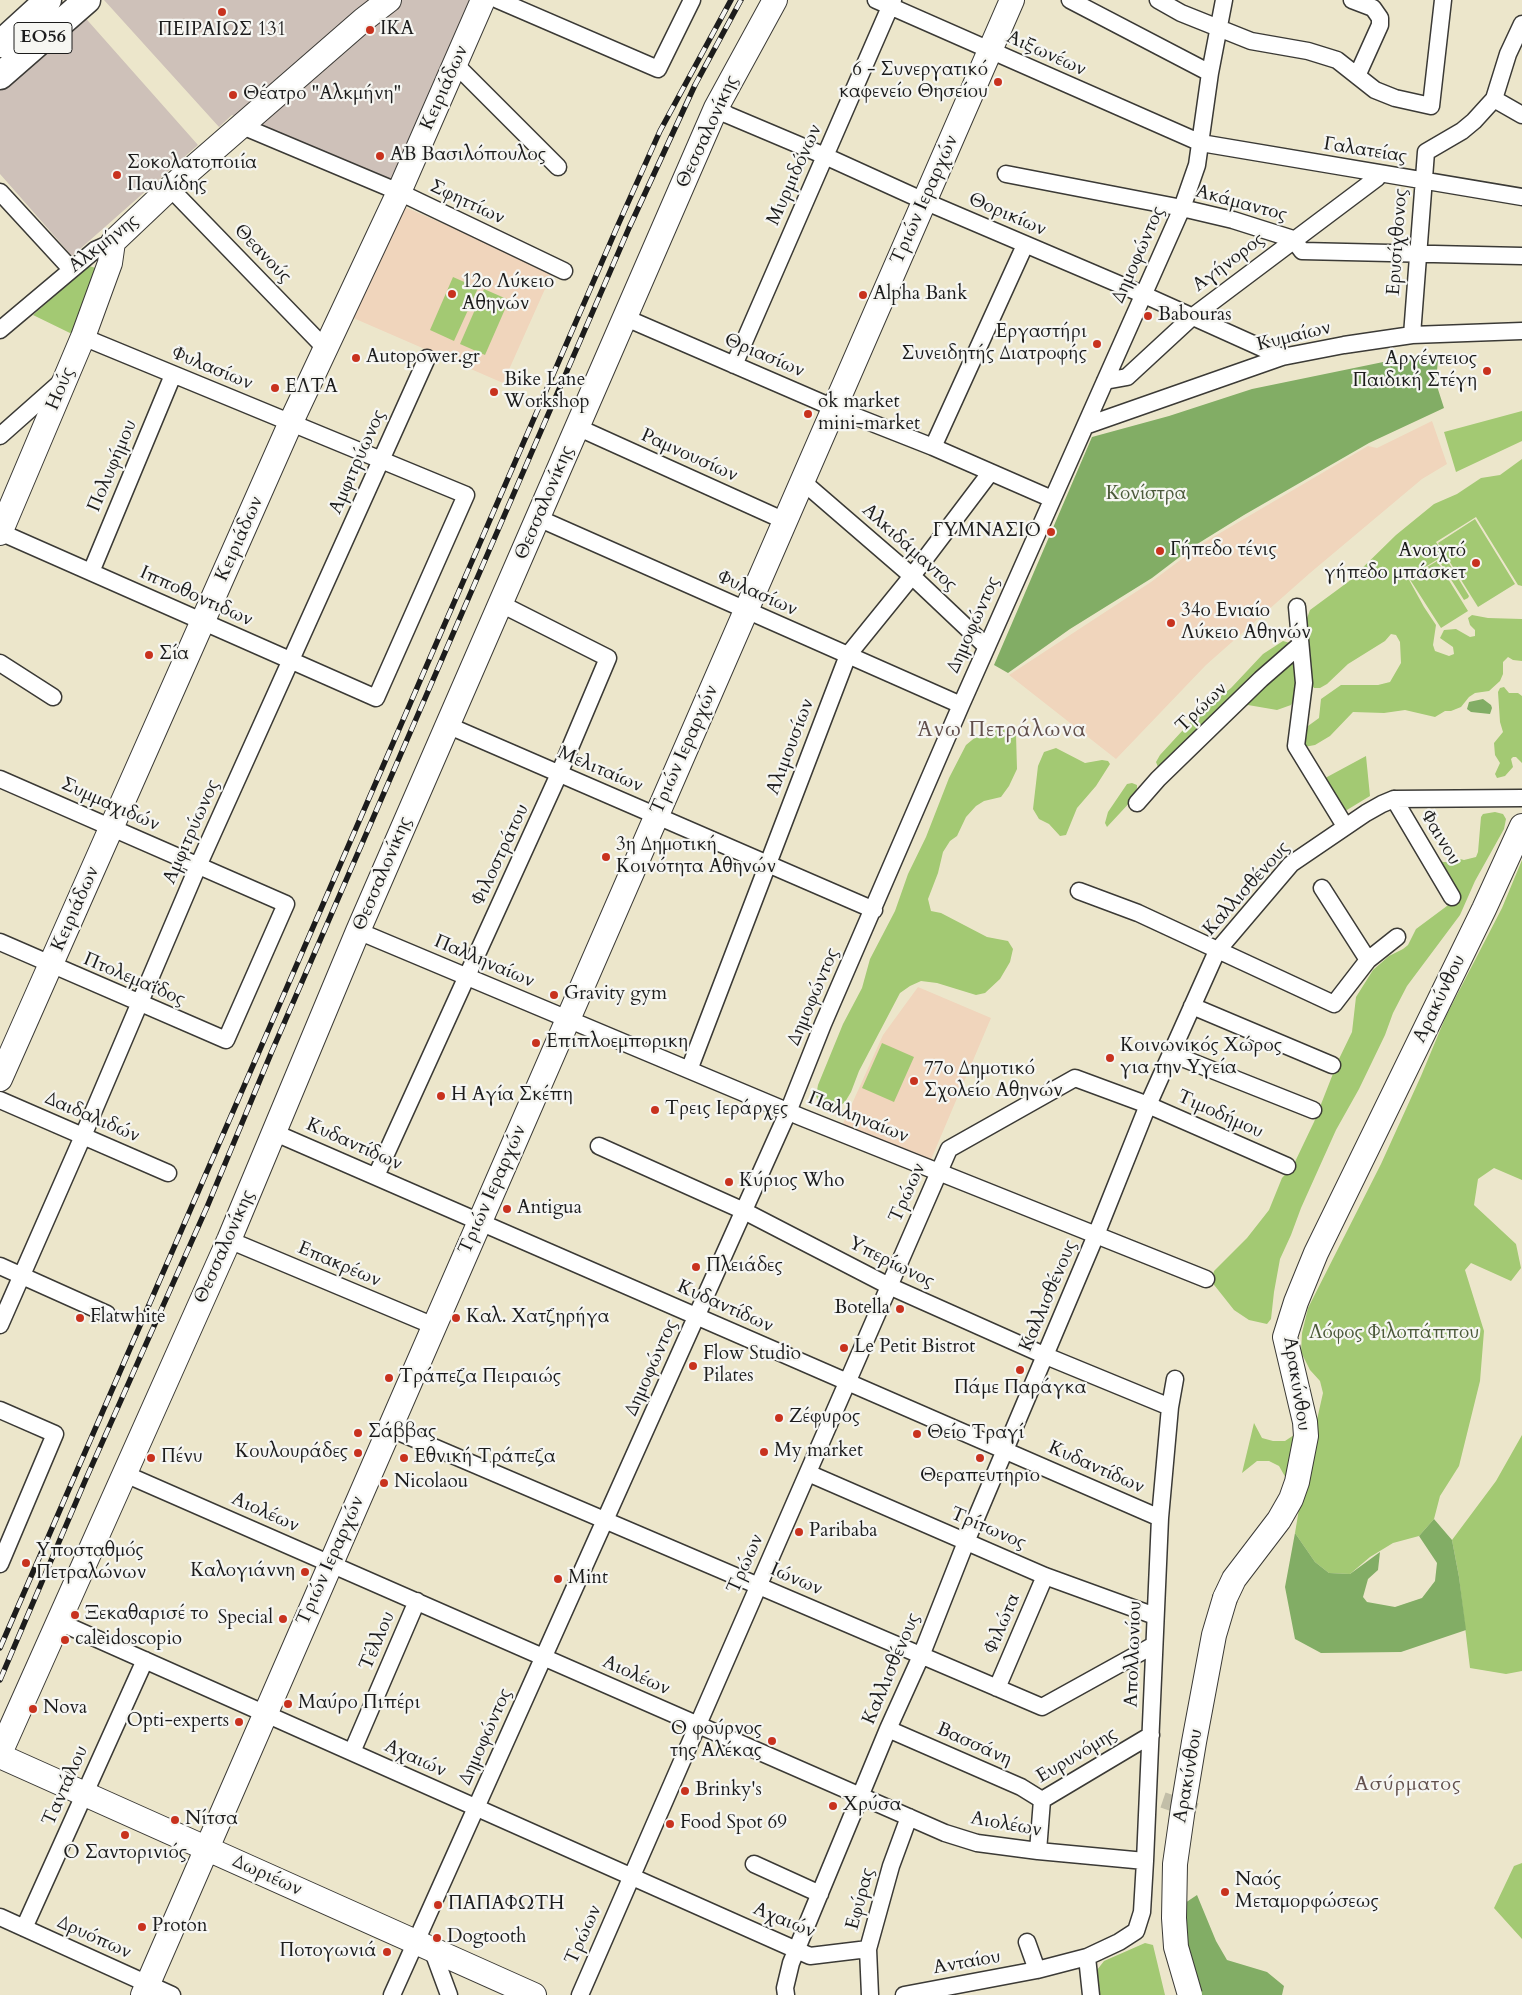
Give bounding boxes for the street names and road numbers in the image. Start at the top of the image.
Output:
road number: ΕΟ56 [14,22,72,54]
street label: Αιξωνέων [1003,26,1089,82]
street label: Κειριάδων [416,42,474,134]
street label: Θεσσαλονίκης [672,72,744,192]
street label: Μυρμιδόνων [763,121,827,229]
street label: Τριών Ιεραρχών [886,132,964,268]
street label: Γαλατείας [1322,133,1408,169]
street label: Σφηττίων [426,176,508,230]
street label: Ακάμαντος [1193,181,1289,227]
street label: Θορικίων [965,188,1049,242]
street label: Ερυσίχθονος [1383,188,1413,296]
street label: Δημοφώντος [1108,203,1170,307]
street label: Αλκμήνης [65,210,143,278]
street label: Θεανούς [228,220,296,288]
street label: Αγήνορος [1189,229,1269,297]
street label: Κυμαίων [1255,317,1333,357]
street label: Θριασίων [720,329,808,383]
street label: Φυλασίων [168,342,256,396]
street label: Ηούς [42,364,80,414]
street label: Αμφιτρύωνος [325,406,391,518]
street label: Πολυφήμου [83,417,143,515]
street label: Ραμνουσίων [637,425,741,487]
street label: Θεσσαλονίκης [511,443,579,563]
street label: Κειριάδων [211,493,269,585]
street label: Αλκιδάμαντος [857,499,961,597]
street label: Ιπποθοντιδων [136,562,256,632]
street label: Φυλασίων [713,566,801,622]
street label: Δημοφώντος [943,573,1005,677]
street label: Τρώων [1172,678,1232,738]
street label: Τριών Ιεραρχών [646,682,724,818]
street label: Αλιμουσίων [762,696,820,798]
street label: Μελιταίων [554,742,646,798]
street label: Συμμαχιδών [57,773,163,837]
street label: Αμφιτρύωνος [159,776,225,888]
street label: Φιλοστράτου [468,801,534,909]
street label: Φαινου [1415,806,1465,870]
street label: Θεσσαλονίκης [349,814,417,934]
street label: Καλλισθένους [1199,837,1295,941]
street label: Κειριάδων [47,863,105,955]
street label: Παλληναίων [430,931,538,993]
street label: Δημοφώντος [783,945,845,1049]
street label: Πτολεμαΐδος [80,948,188,1012]
street label: Αρακύνθου [1409,951,1471,1047]
street label: Τιμοδήμου [1173,1086,1267,1144]
street label: Παλληναίων [804,1087,912,1149]
street label: Δαιδαλιδών [41,1088,143,1148]
street label: Κυδαντίδων [302,1114,406,1176]
street label: Τριών Ιεραρχών [454,1122,532,1258]
street label: Τρώων [885,1160,931,1226]
street label: Θεσσαλονίκης [190,1187,260,1307]
street label: Υπερίωνος [844,1232,938,1294]
street label: Επακρέων [294,1237,384,1293]
street label: Καλλισθένους [1015,1237,1083,1355]
street label: Κυδαντίδων [673,1276,777,1338]
street label: Δημοφώντος [621,1316,683,1420]
street label: Αρακύνθου [1277,1335,1315,1433]
street label: Κυδαντίδων [1044,1437,1148,1499]
street label: Αιολέων [228,1488,302,1538]
street label: Τριών Ιεραρχών [292,1493,370,1629]
street label: Τρίτωνος [947,1503,1029,1555]
street label: Τρώων [723,1531,769,1597]
street label: Ιώνων [766,1559,826,1601]
street label: Φιλώτα [980,1591,1026,1657]
street label: Απολλωνίου [1121,1600,1147,1708]
street label: Τέλλου [355,1608,401,1674]
street label: Καλλισθένους [858,1610,926,1728]
street label: Αιολέων [599,1651,673,1701]
street label: Δημοφώντος [455,1685,517,1789]
street label: Βασσάνη [933,1718,1015,1772]
street label: Ευρυνόμης [1033,1723,1121,1789]
street label: Αρακύνθου [1170,1727,1208,1825]
street label: Αχαιών [381,1735,449,1783]
street label: Ταντάλου [38,1742,94,1830]
street label: Αιολέων [969,1808,1043,1842]
street label: Δωριέων [229,1851,305,1901]
street label: Εφύρας [842,1866,880,1932]
street label: Αχαιών [750,1898,818,1944]
street label: Τρώων [561,1902,607,1968]
street label: Δρυόπων [53,1912,135,1964]
street label: Ανταίου [932,1946,1002,1980]

